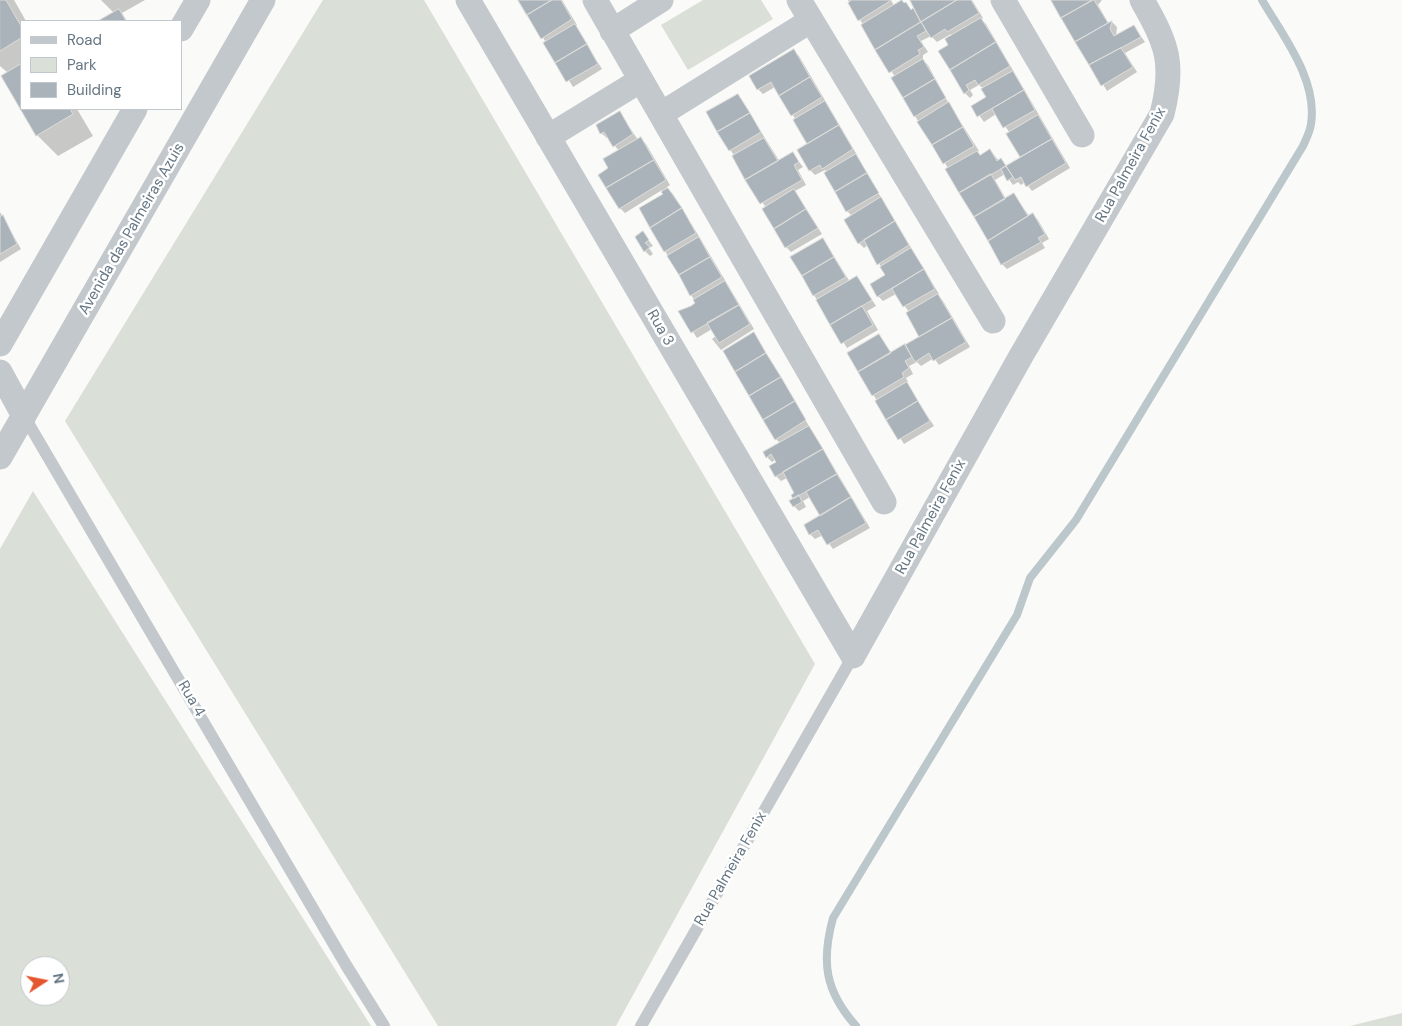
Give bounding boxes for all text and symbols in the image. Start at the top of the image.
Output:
legend [20,20,182,110]
text: Road [67,30,102,50]
text: Park [67,55,97,75]
text: Building [67,80,122,100]
street label: Rua Palmeira Fenix [1092,104,1170,226]
street label: Avenida das Palmeiras Azuis [75,140,189,318]
street label: Rua 3 [643,307,677,349]
street label: Rua Palmeira Fenix [892,456,970,578]
street label: Rua 4 [174,678,208,720]
street label: Rua Palmeira Fenix [691,809,771,929]
north arrow [20,956,70,1006]
text: N [49,972,69,985]

